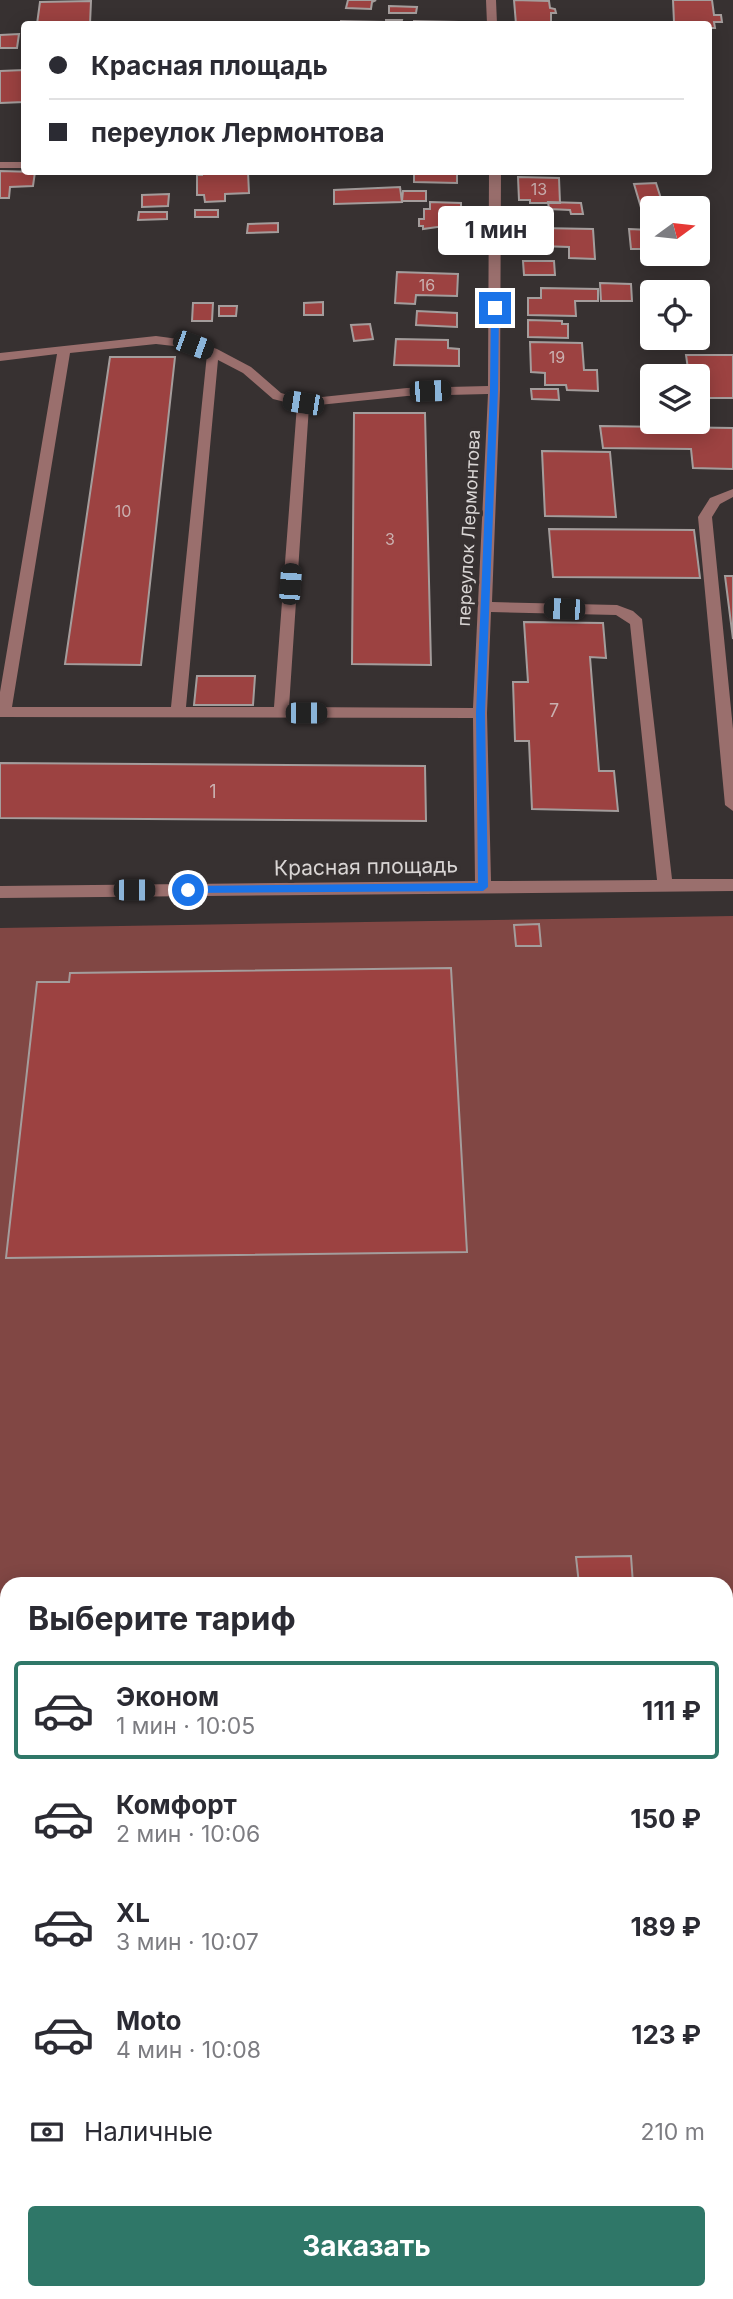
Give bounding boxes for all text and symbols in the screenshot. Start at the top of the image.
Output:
text: Красная площадь [91,50,328,81]
text: переулок Лермонтова [91,117,385,148]
house number: 13 [531,179,547,199]
north arrow [640,196,710,266]
map controls [640,196,710,434]
callout: 1 мин [437,206,553,256]
text: 1 мин [465,216,527,244]
house number: 16 [419,275,435,295]
button: locate [640,280,710,350]
route end [479,292,511,324]
car [170,328,217,362]
house number: 19 [549,347,565,367]
button: layers [640,364,710,434]
car [409,380,452,402]
car [281,389,326,417]
street label: переулок Лермонтова [453,429,484,627]
house number: 10 [115,501,131,521]
house number: 3 [385,529,395,549]
car [279,562,302,606]
car [543,598,586,620]
house number: 7 [549,700,559,721]
car [286,703,328,724]
house number: 1 [209,781,217,802]
street label: Красная площадь [274,852,458,881]
route start [172,874,204,906]
car [114,880,156,901]
text: Выберите тариф [28,1599,296,1638]
icon: car [32,1679,95,1742]
text: Эконом [116,1681,219,1712]
text: 111 ₽ [642,1695,701,1726]
text: 1 мин · 10:05 [116,1712,255,1740]
icon: car [32,1787,95,1850]
text: Комфорт [116,1789,237,1820]
text: 150 ₽ [630,1803,701,1834]
text: 2 мин · 10:06 [116,1820,260,1848]
icon: car [32,1895,95,1958]
text: XL [116,1897,150,1928]
text: 189 ₽ [631,1911,701,1942]
text: 3 мин · 10:07 [116,1928,259,1956]
icon: car [32,2003,95,2066]
text: Moto [116,2005,181,2036]
text: 123 ₽ [631,2019,701,2050]
text: 4 мин · 10:08 [116,2036,261,2064]
icon: cash [28,2113,66,2151]
text: Наличные [84,2116,213,2147]
text: 210 m [640,2118,705,2146]
button: Заказать [28,2206,705,2286]

